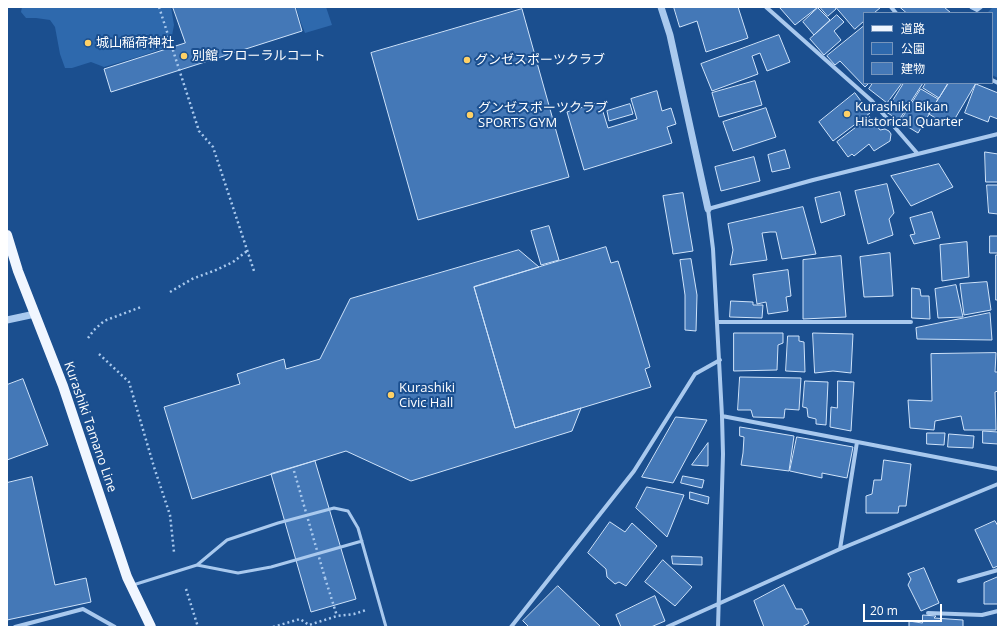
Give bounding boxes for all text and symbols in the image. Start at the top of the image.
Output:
legend [863,12,993,84]
text: 道路 [901,20,925,37]
place label: 城山稲荷神社 [96,35,174,51]
marker: 城山稲荷神社 [83,38,93,48]
text: 公園 [901,40,925,57]
place label: 別館 フローラルコート [192,48,325,64]
marker: 別館 フローラルコート [179,51,189,61]
place label: グンゼスポーツクラブ [475,52,605,68]
marker: グンゼスポーツクラブ [462,55,472,65]
text: 建物 [901,60,925,77]
place label: Kurashiki Bikan Historical Quarter [855,99,963,130]
place label: グンゼスポーツクラブ SPORTS GYM [478,100,608,131]
marker: Kurashiki Bikan Historical Quarter [842,109,852,119]
marker: グンゼスポーツクラブ SPORTS GYM [465,110,475,120]
street label: Kurashiki Tamano Line [60,359,120,495]
place label: Kurashiki Civic Hall [399,380,455,411]
marker: Kurashiki Civic Hall [386,390,396,400]
scale bar [865,596,944,622]
text: 20 m [870,602,898,619]

